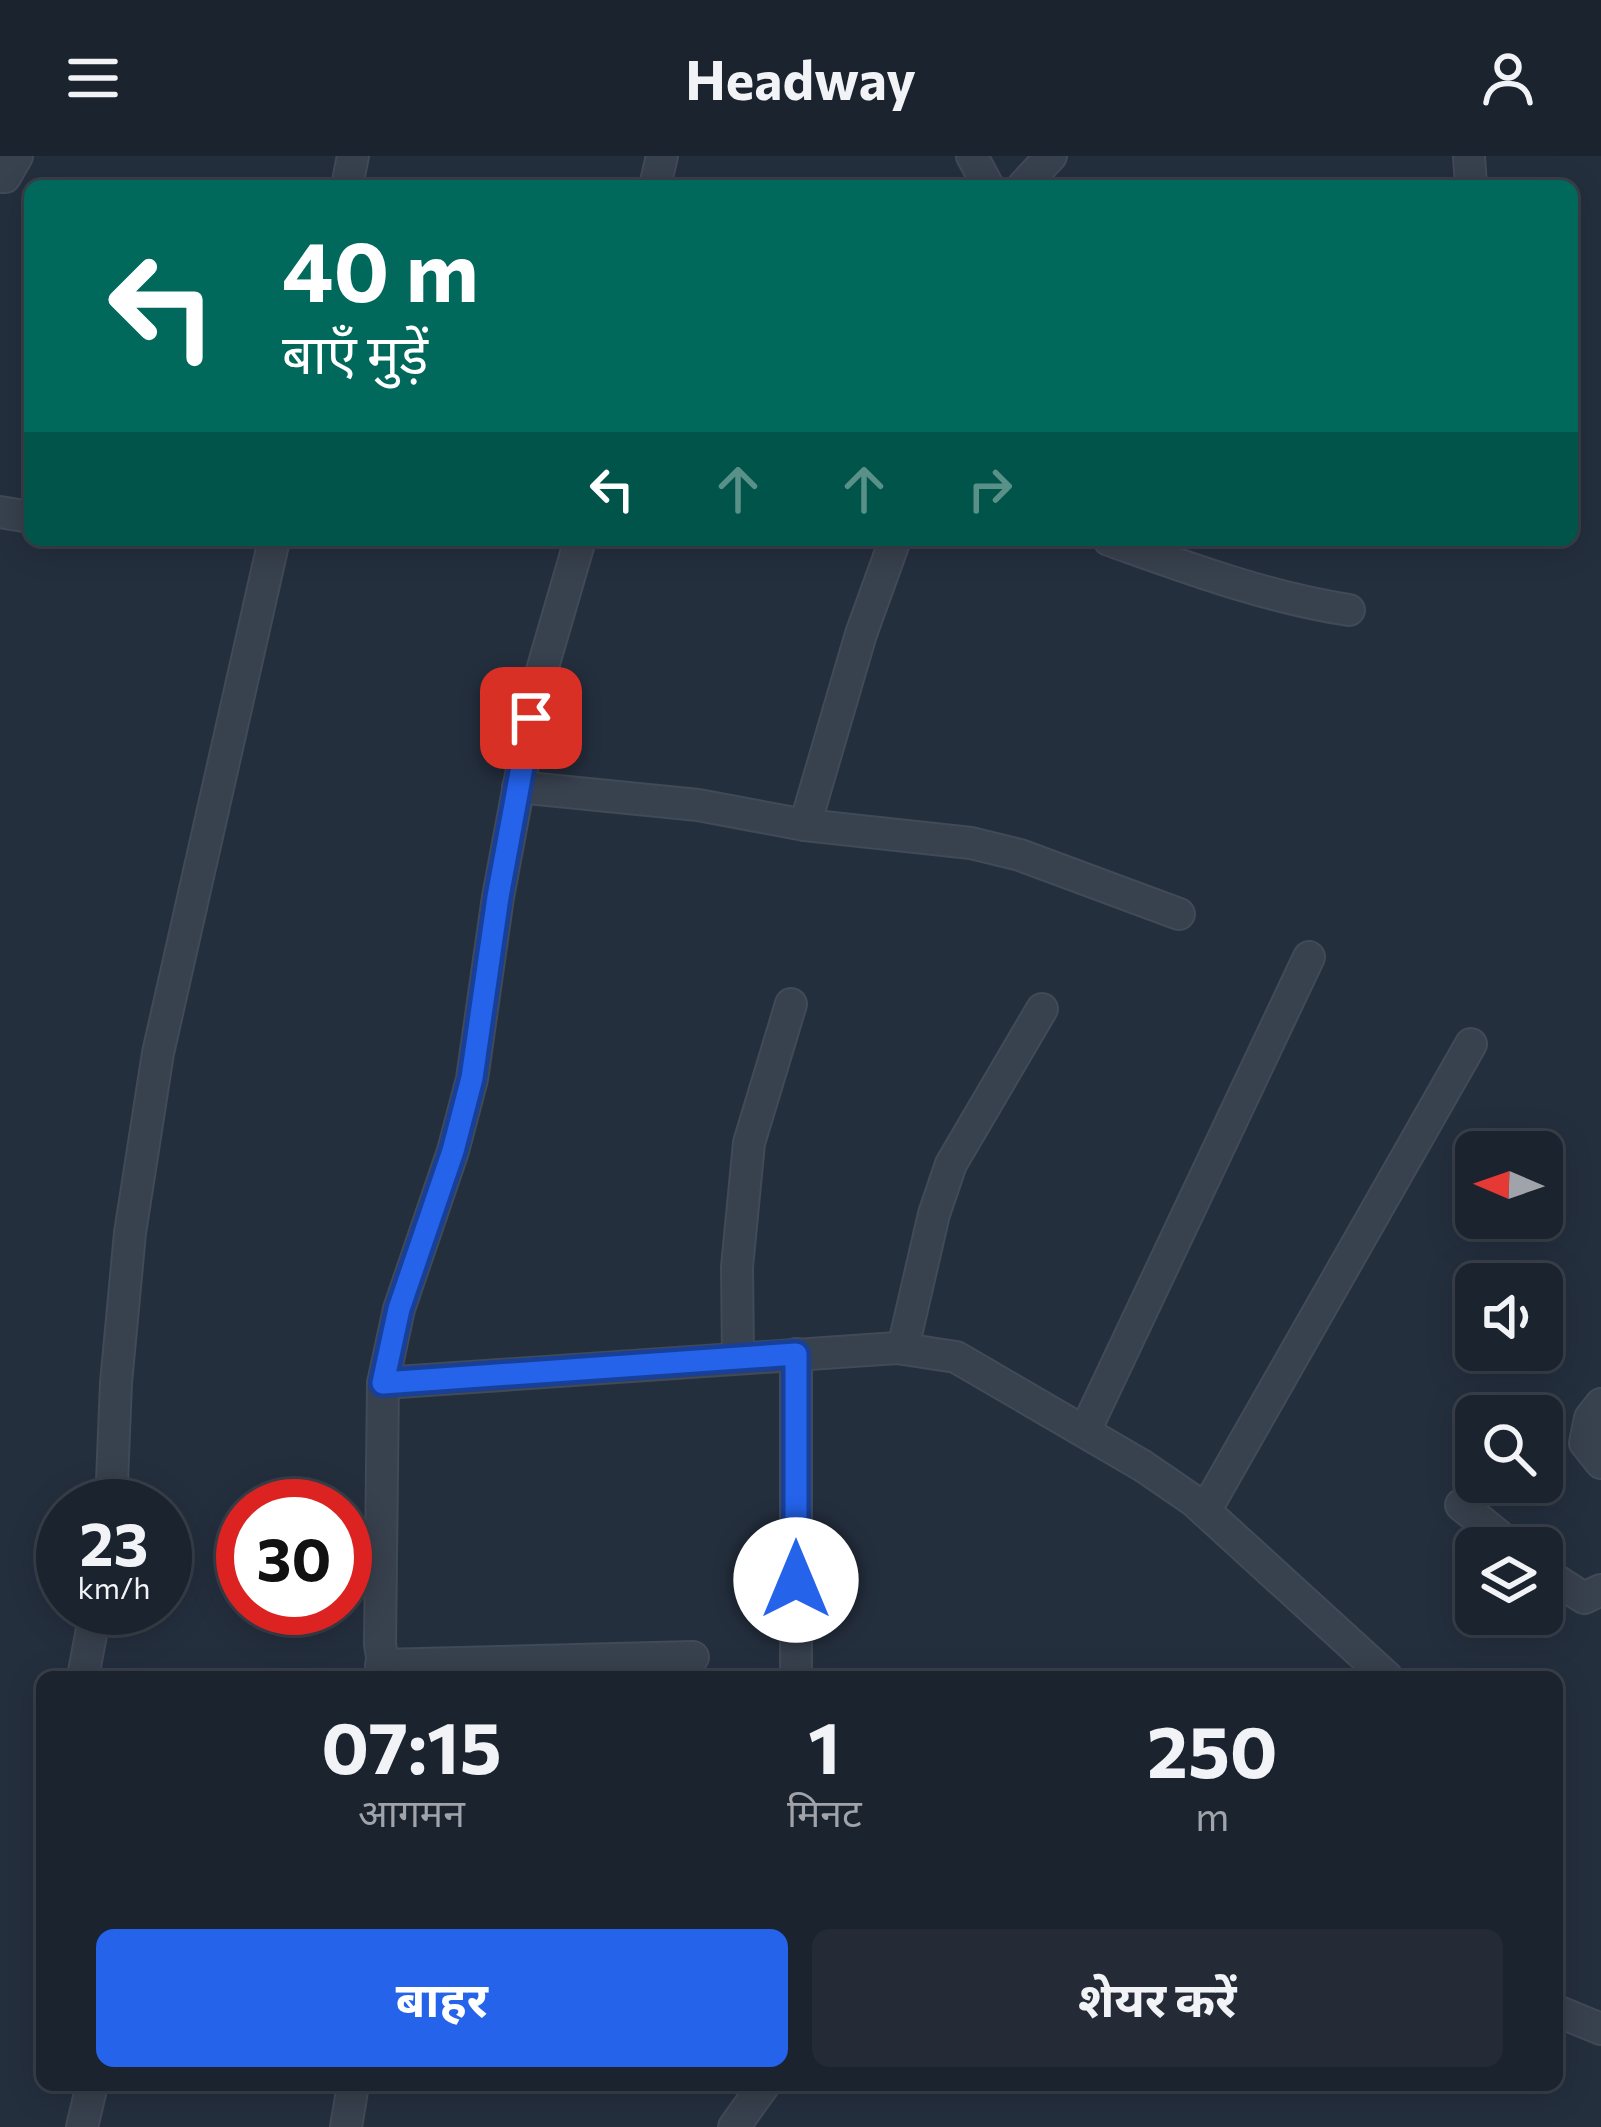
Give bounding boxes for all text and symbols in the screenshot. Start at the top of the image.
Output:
icon: menu [60,45,126,111]
text: Headway [685,45,916,111]
icon: person [1475,45,1541,111]
text: 40 m [282,217,479,319]
icon: left [84,228,240,384]
text: बाएँ मुड़ें [282,319,428,385]
icon: left [579,456,645,522]
icon: ahead [705,456,771,522]
icon: ahead [831,456,897,522]
icon: right [957,456,1023,522]
pin [480,667,582,769]
icon: arrive [498,685,564,751]
north arrow [1455,1131,1563,1239]
map controls [1455,1131,1563,1635]
button: sound [1455,1263,1563,1371]
button: search [1455,1395,1563,1503]
speed limit sign: 30 [216,1479,372,1635]
text: 23 [79,1505,149,1578]
position arrow [733,1517,859,1643]
button: layers [1455,1527,1563,1635]
text: km/h [78,1568,150,1605]
text: 07:15 [321,1701,502,1789]
text: 1 [808,1701,841,1789]
text: 250 [1147,1705,1278,1793]
text: आगमन [358,1787,465,1835]
text: मिनट [787,1787,862,1835]
text: m [1195,1791,1229,1839]
button: बाहर [96,1929,788,2067]
button: शेयर करें [812,1929,1503,2067]

